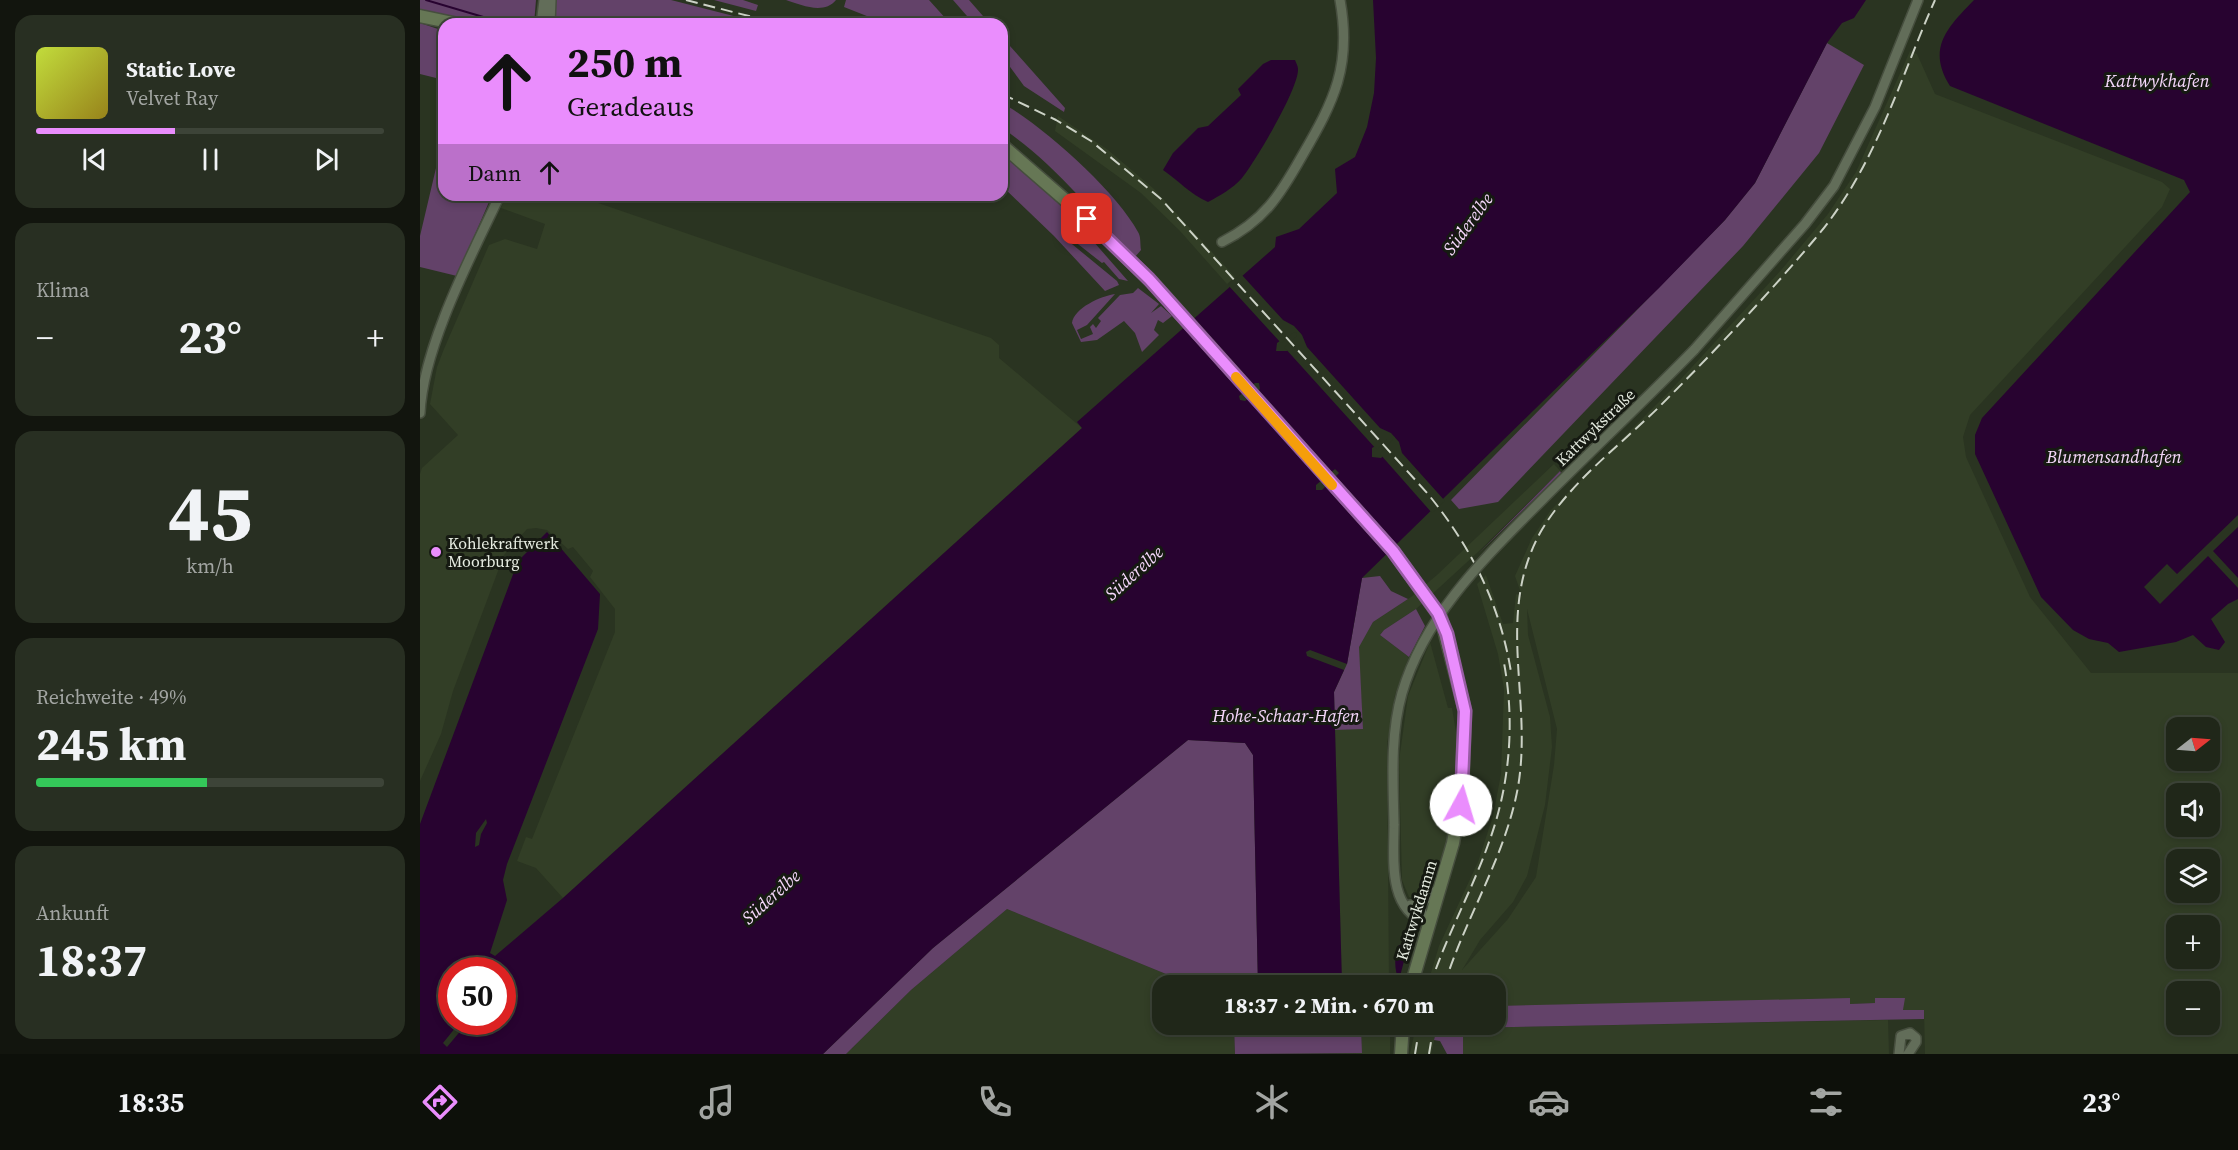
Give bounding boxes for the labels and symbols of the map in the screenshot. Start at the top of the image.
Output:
water label: Kattwykhafen [2103,68,2210,93]
water label: Süderelbe [1437,187,1499,260]
pin [1061,193,1112,244]
street label: Kattwykstraße [1550,383,1640,471]
water label: Blumensandhafen [2045,444,2182,469]
place label: Kohlekraftwerk Moorburg [448,532,559,572]
water label: Süderelbe [1099,539,1169,606]
marker: Kohlekraftwerk Moorburg [429,545,443,559]
water label: Hohe-Schaar-Hafen [1211,703,1360,728]
north arrow [2166,717,2220,771]
position arrow [1429,773,1493,837]
street label: Kattwykdamm [1390,857,1442,963]
water label: Süderelbe [736,863,806,930]
speed limit sign: 50 [438,957,516,1035]

